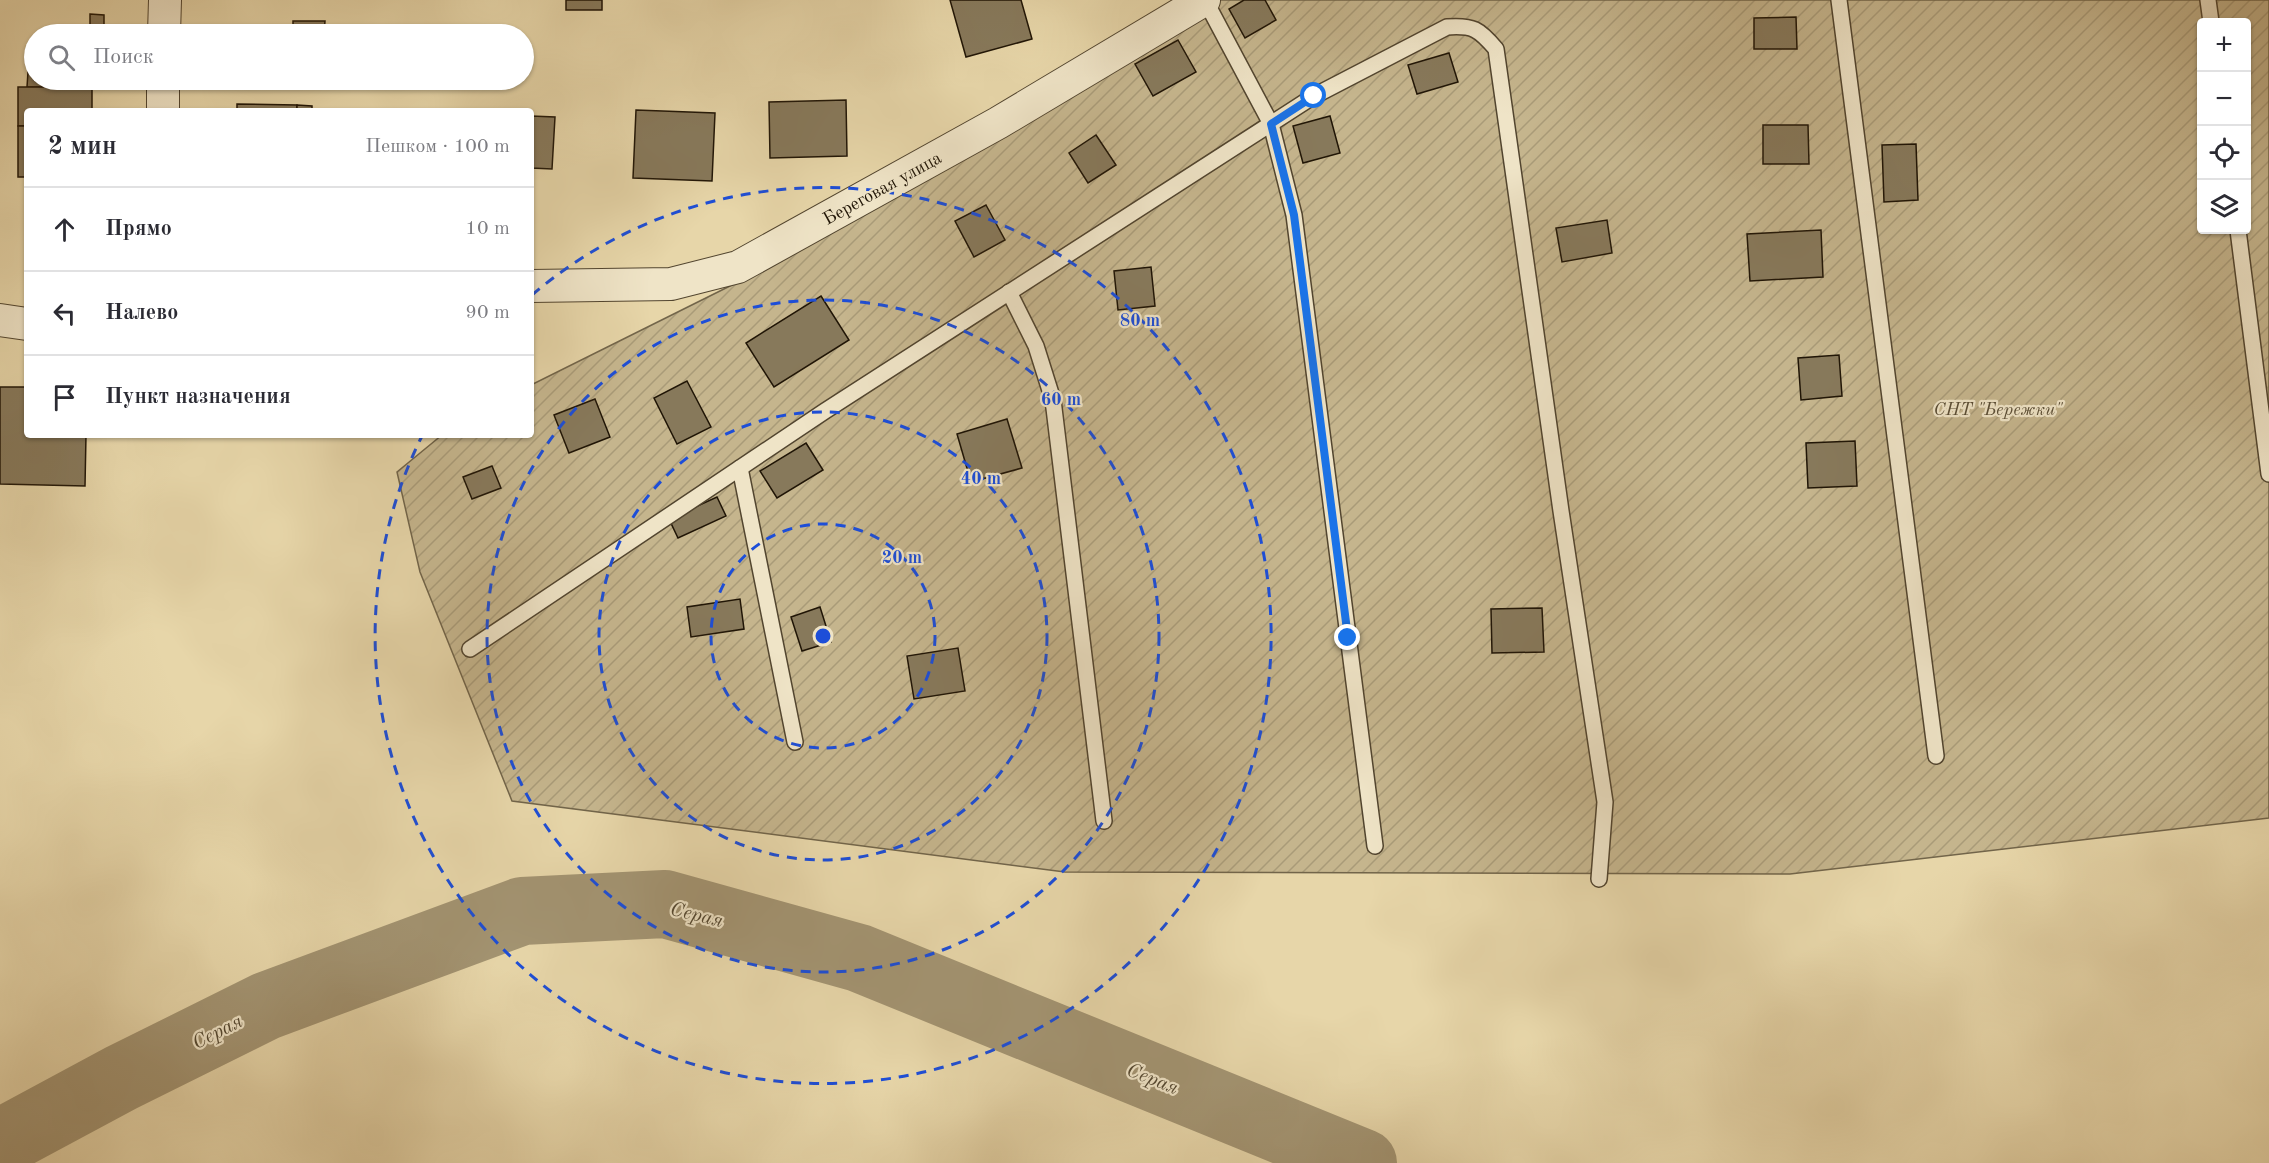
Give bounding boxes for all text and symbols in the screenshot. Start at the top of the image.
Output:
map controls [2197,18,2251,234]
button: + [2197,18,2251,72]
search box [24,24,534,90]
icon: search [45,41,78,74]
text: Поиск [93,46,154,68]
button: − [2197,72,2251,126]
route start [1300,82,1326,108]
button: locate [2197,126,2251,180]
text: 2 мин [48,134,117,160]
text: Пешком · 100 m [365,137,510,157]
street label: Береговая улица [820,149,945,229]
button: layers [2197,180,2251,234]
icon: ahead [48,213,81,246]
text: Прямо [105,218,172,240]
text: 10 m [465,219,510,239]
icon: left [48,297,81,330]
text: Налево [105,302,178,324]
text: 90 m [465,303,510,323]
text: 80 m [1120,312,1160,330]
icon: arrive [48,381,81,414]
text: Пункт назначения [105,386,291,408]
text: 60 m [1041,391,1081,409]
park label: СНТ "Бережки" [1933,401,2063,419]
text: 40 m [961,470,1001,488]
text: 20 m [882,549,922,567]
route end [1334,624,1360,650]
centre of rings [813,626,833,646]
water label: Серая [668,900,725,932]
water label: Серая [189,1012,247,1054]
water label: Серая [1123,1060,1181,1099]

